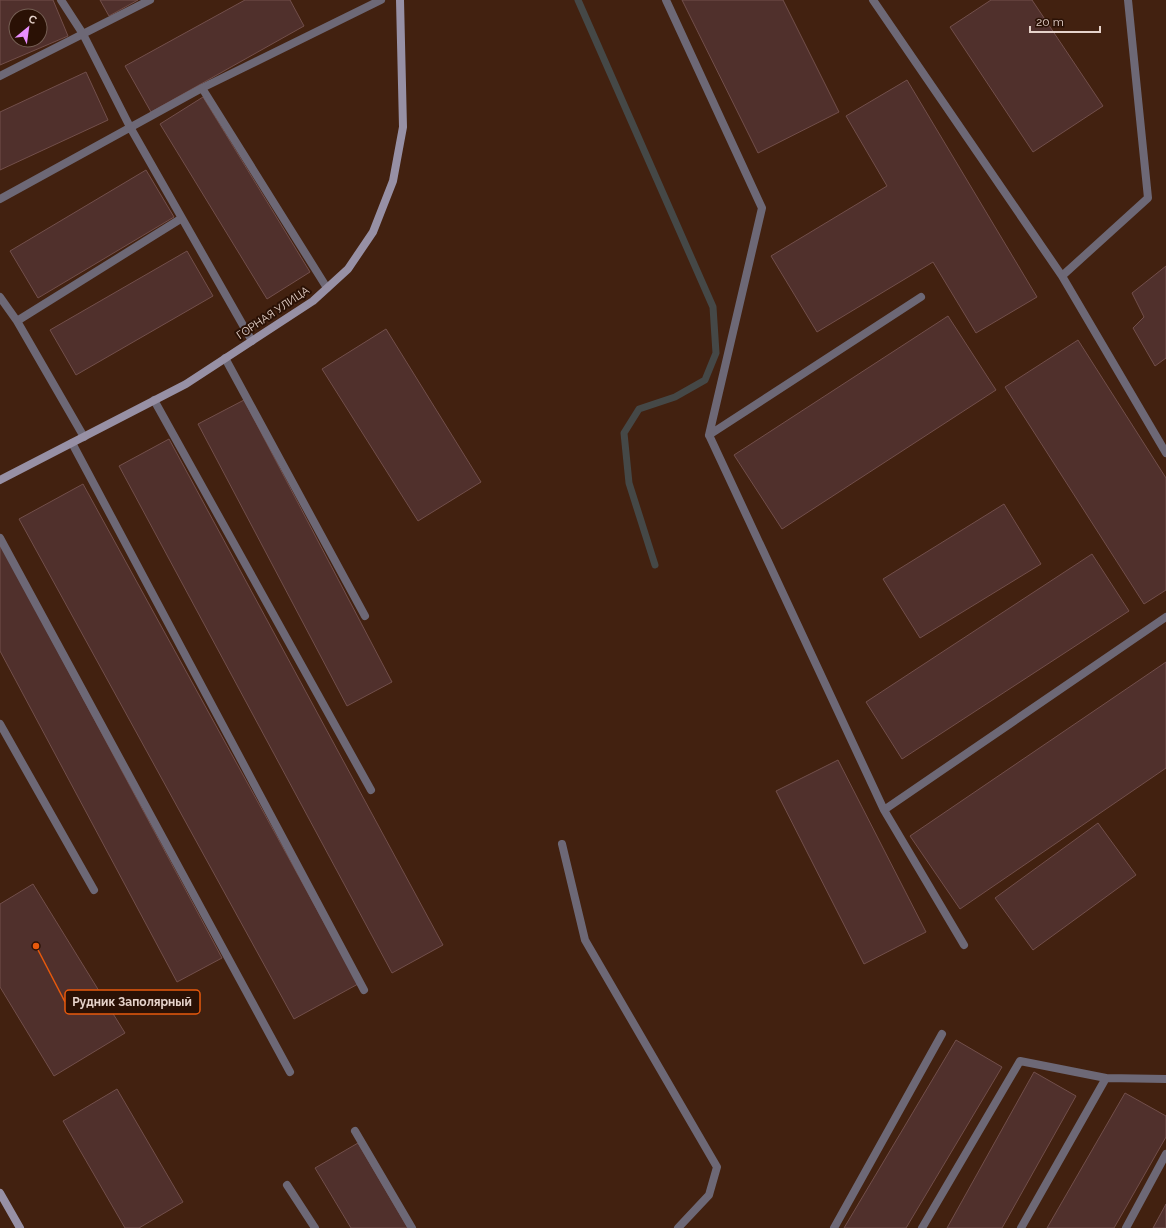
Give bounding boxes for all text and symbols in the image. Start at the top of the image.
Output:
north arrow [8,8,48,48]
scale bar [1030,8,1100,34]
text: С [26,12,39,27]
text: 20 m [1036,15,1064,29]
street label: ГОРНАЯ УЛИЦА [234,284,312,342]
callout: Рудник Заполярный [65,990,200,1014]
text: Рудник Заполярный [72,995,192,1009]

